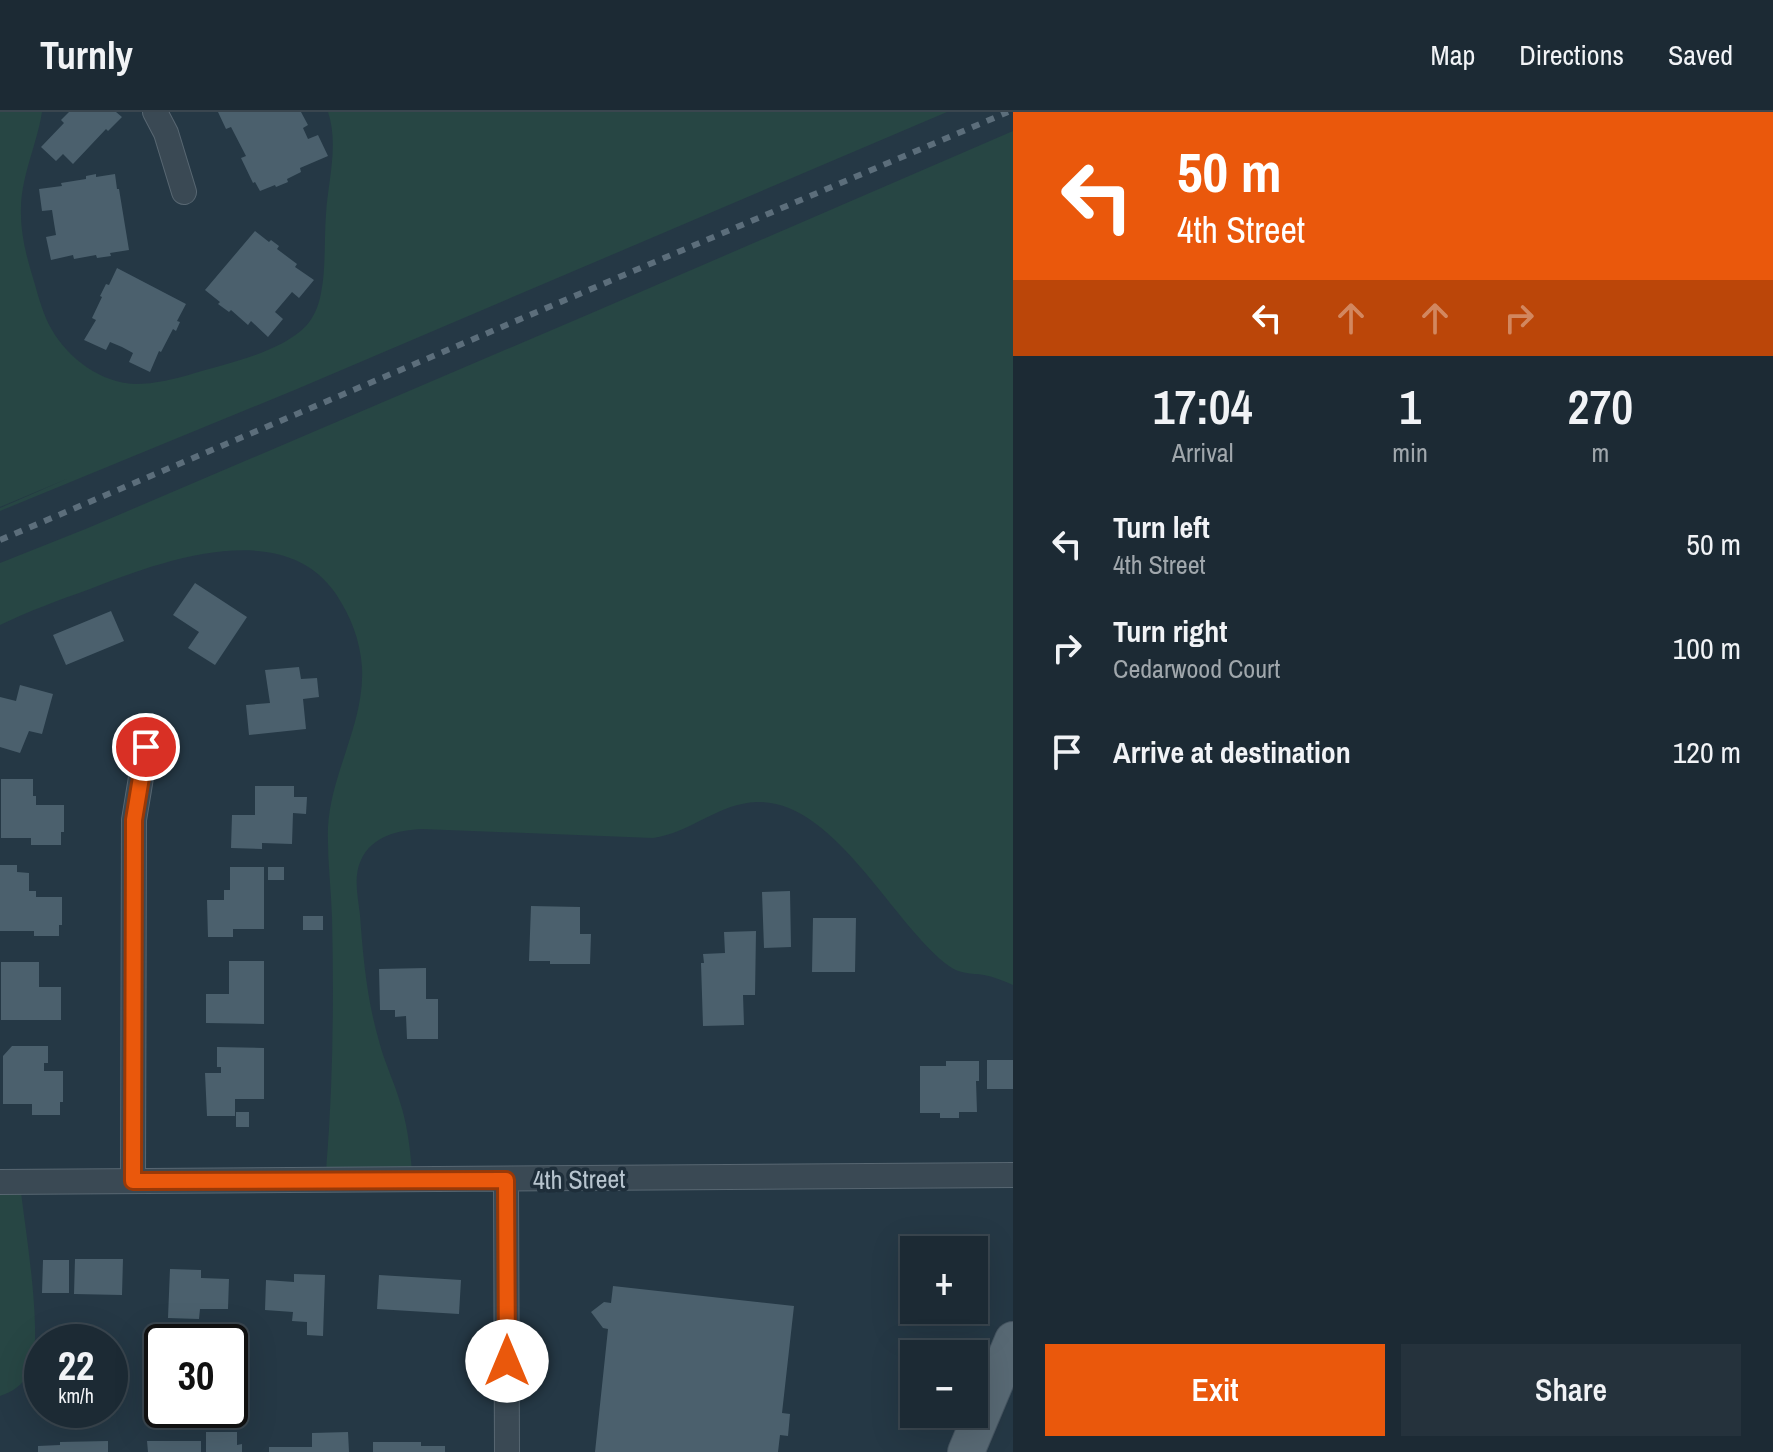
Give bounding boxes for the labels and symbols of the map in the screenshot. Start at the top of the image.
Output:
pin [112,713,180,781]
street label: 4th Street [532,1161,626,1197]
position arrow [465,1319,549,1403]
speed limit sign: 30 [144,1324,248,1428]

